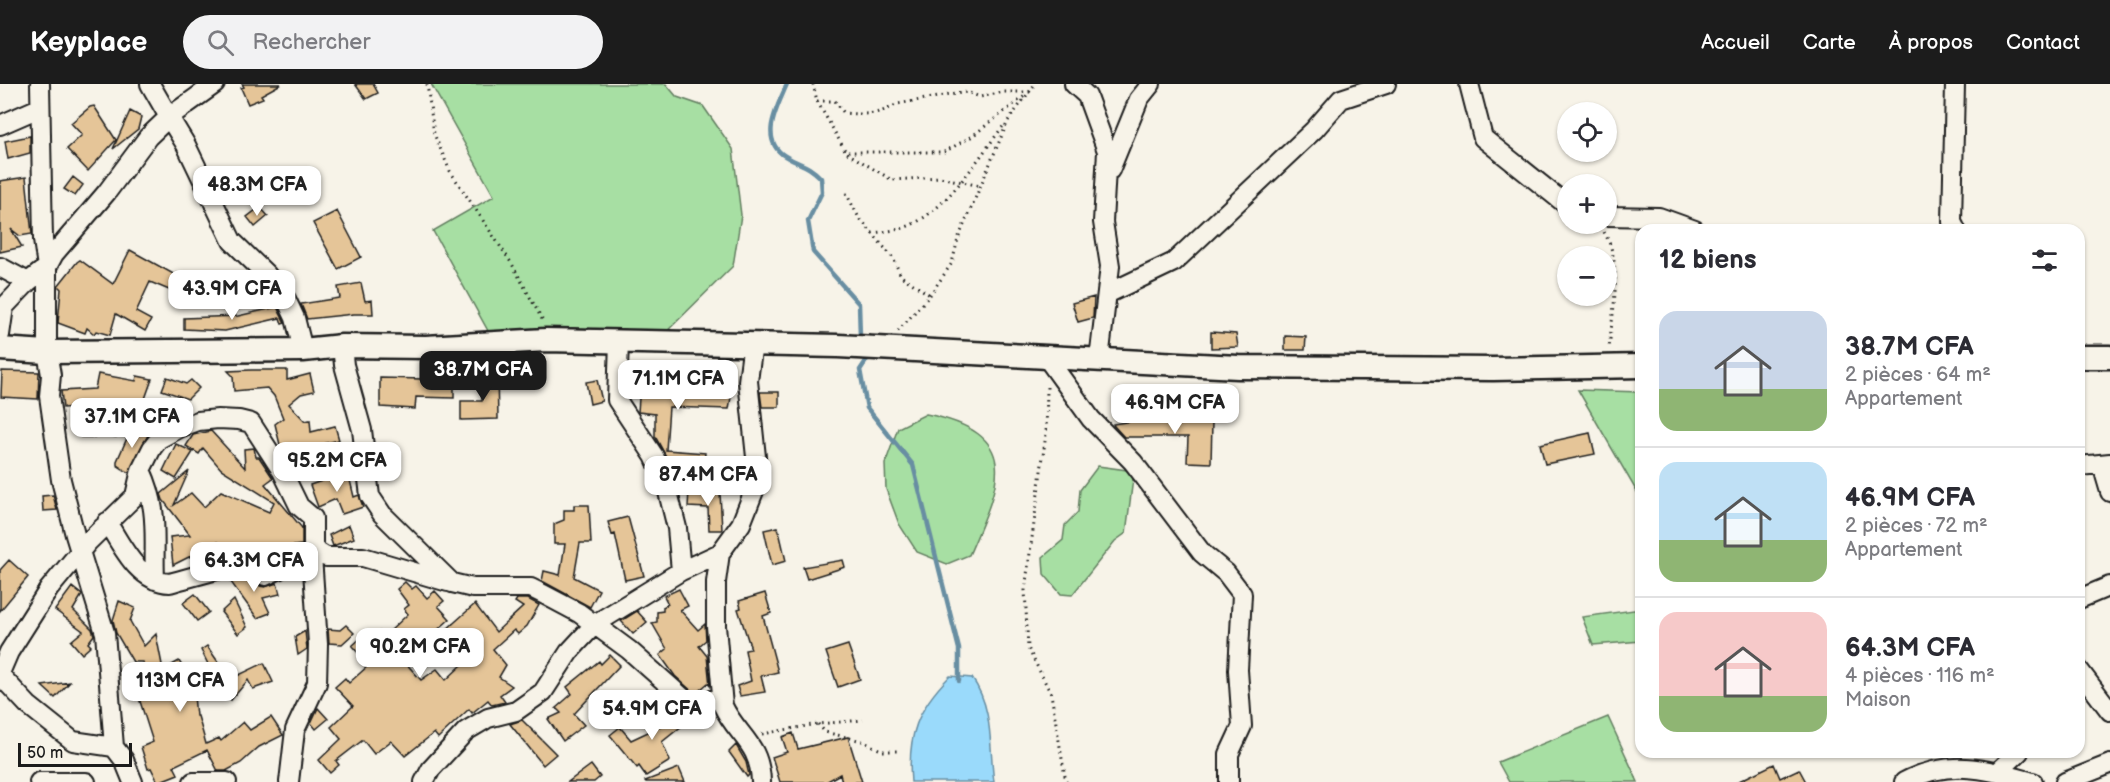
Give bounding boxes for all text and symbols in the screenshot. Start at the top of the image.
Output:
search box [183,15,603,69]
text: Keyplace [30,26,147,59]
icon: search [204,26,237,59]
text: Rechercher [252,29,370,56]
text: Accueil [1701,30,1770,55]
text: Carte [1803,30,1856,55]
text: À propos [1889,30,1973,55]
text: Contact [2006,30,2080,55]
map controls [1557,102,1617,306]
button: locate [1557,102,1617,162]
pin: 48.3M CFA [188,166,326,217]
text: 48.3M CFA [207,173,307,197]
button: + [1557,174,1617,234]
icon: filters [2028,244,2061,277]
text: 12 biens [1659,245,1756,276]
button: − [1557,246,1617,306]
pin: 43.9M CFA [163,270,301,321]
text: 43.9M CFA [182,277,282,301]
text: 38.7M CFA [1845,332,1974,363]
icon: home [1707,335,1779,407]
pin: 38.7M CFA [414,351,552,402]
text: 38.7M CFA [434,358,533,382]
pin: 71.1M CFA [609,360,747,411]
text: 2 pièces · 64 m² [1845,363,1991,387]
text: 71.1M CFA [632,367,724,391]
pin: 46.9M CFA [1106,384,1244,435]
text: Appartement [1845,387,1962,411]
text: 46.9M CFA [1125,391,1225,415]
pin: 37.1M CFA [63,398,201,449]
text: 37.1M CFA [84,405,180,429]
pin: 95.2M CFA [268,442,406,493]
text: 95.2M CFA [287,449,387,473]
pin: 87.4M CFA [639,456,777,507]
text: 87.4M CFA [658,463,758,487]
text: 46.9M CFA [1845,483,1975,514]
icon: home [1707,486,1779,558]
text: 2 pièces · 72 m² [1845,514,1988,538]
text: Appartement [1845,538,1962,562]
pin: 64.3M CFA [185,542,323,593]
text: 64.3M CFA [204,549,304,573]
pin: 90.2M CFA [351,628,489,679]
text: 64.3M CFA [1845,633,1975,664]
text: 90.2M CFA [370,635,470,659]
icon: home [1707,636,1779,708]
pin: 113M CFA [118,662,242,713]
text: 4 pièces · 116 m² [1845,664,1995,688]
text: 113M CFA [136,669,224,693]
text: Maison [1845,688,1911,712]
pin: 54.9M CFA [583,690,721,741]
text: 54.9M CFA [602,697,702,721]
scale bar [18,740,132,768]
text: 50 m [27,744,63,763]

